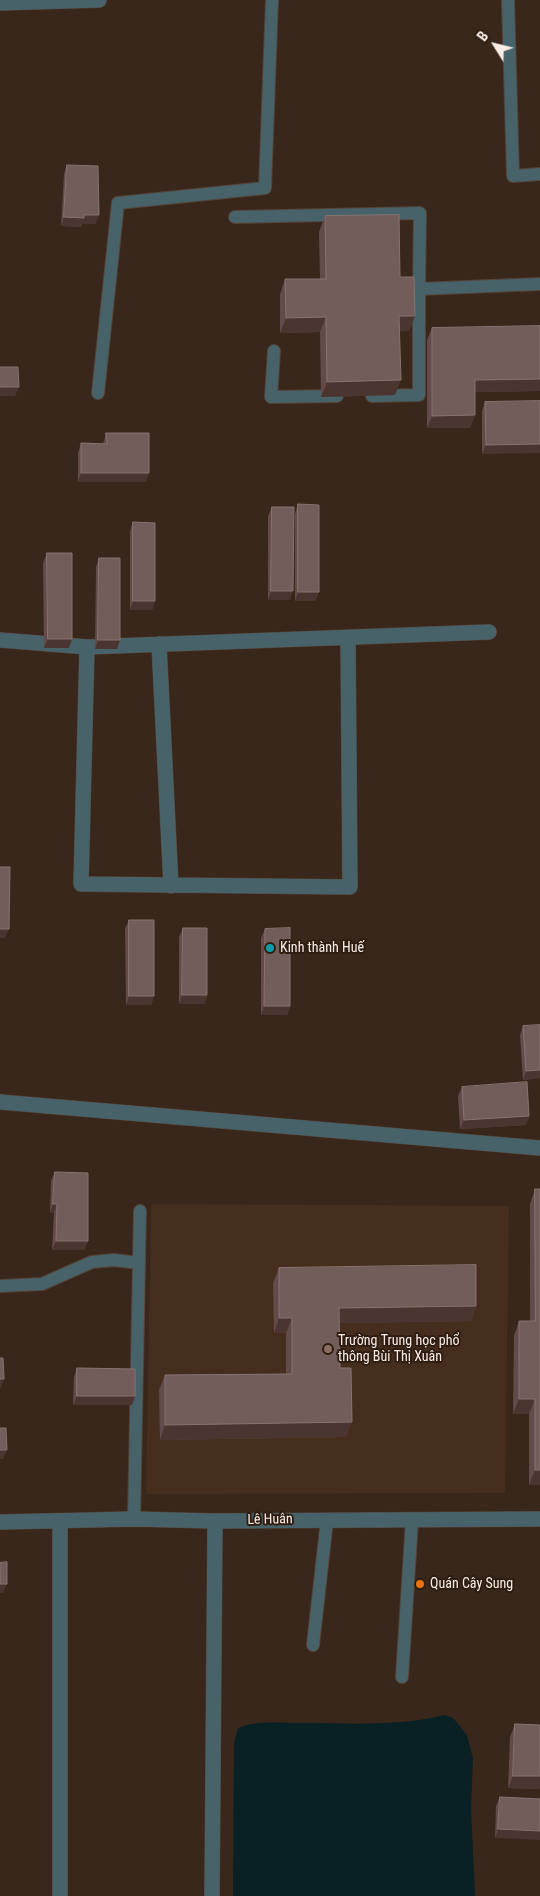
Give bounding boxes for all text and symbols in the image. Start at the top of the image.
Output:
north arrow [470,20,520,70]
text: B [474,28,492,44]
place label: Kinh thành Huế [280,940,364,956]
marker: Kinh thành Huế [264,942,276,954]
place label: Trường Trung học phổ thông Bùi Thị Xuân [338,1333,460,1365]
marker: Trường Trung học phổ thông Bùi Thị Xuân [322,1343,334,1355]
street label: Lê Huân [247,1511,293,1529]
place label: Quán Cây Sung [430,1576,513,1592]
marker: Quán Cây Sung [414,1578,426,1590]

